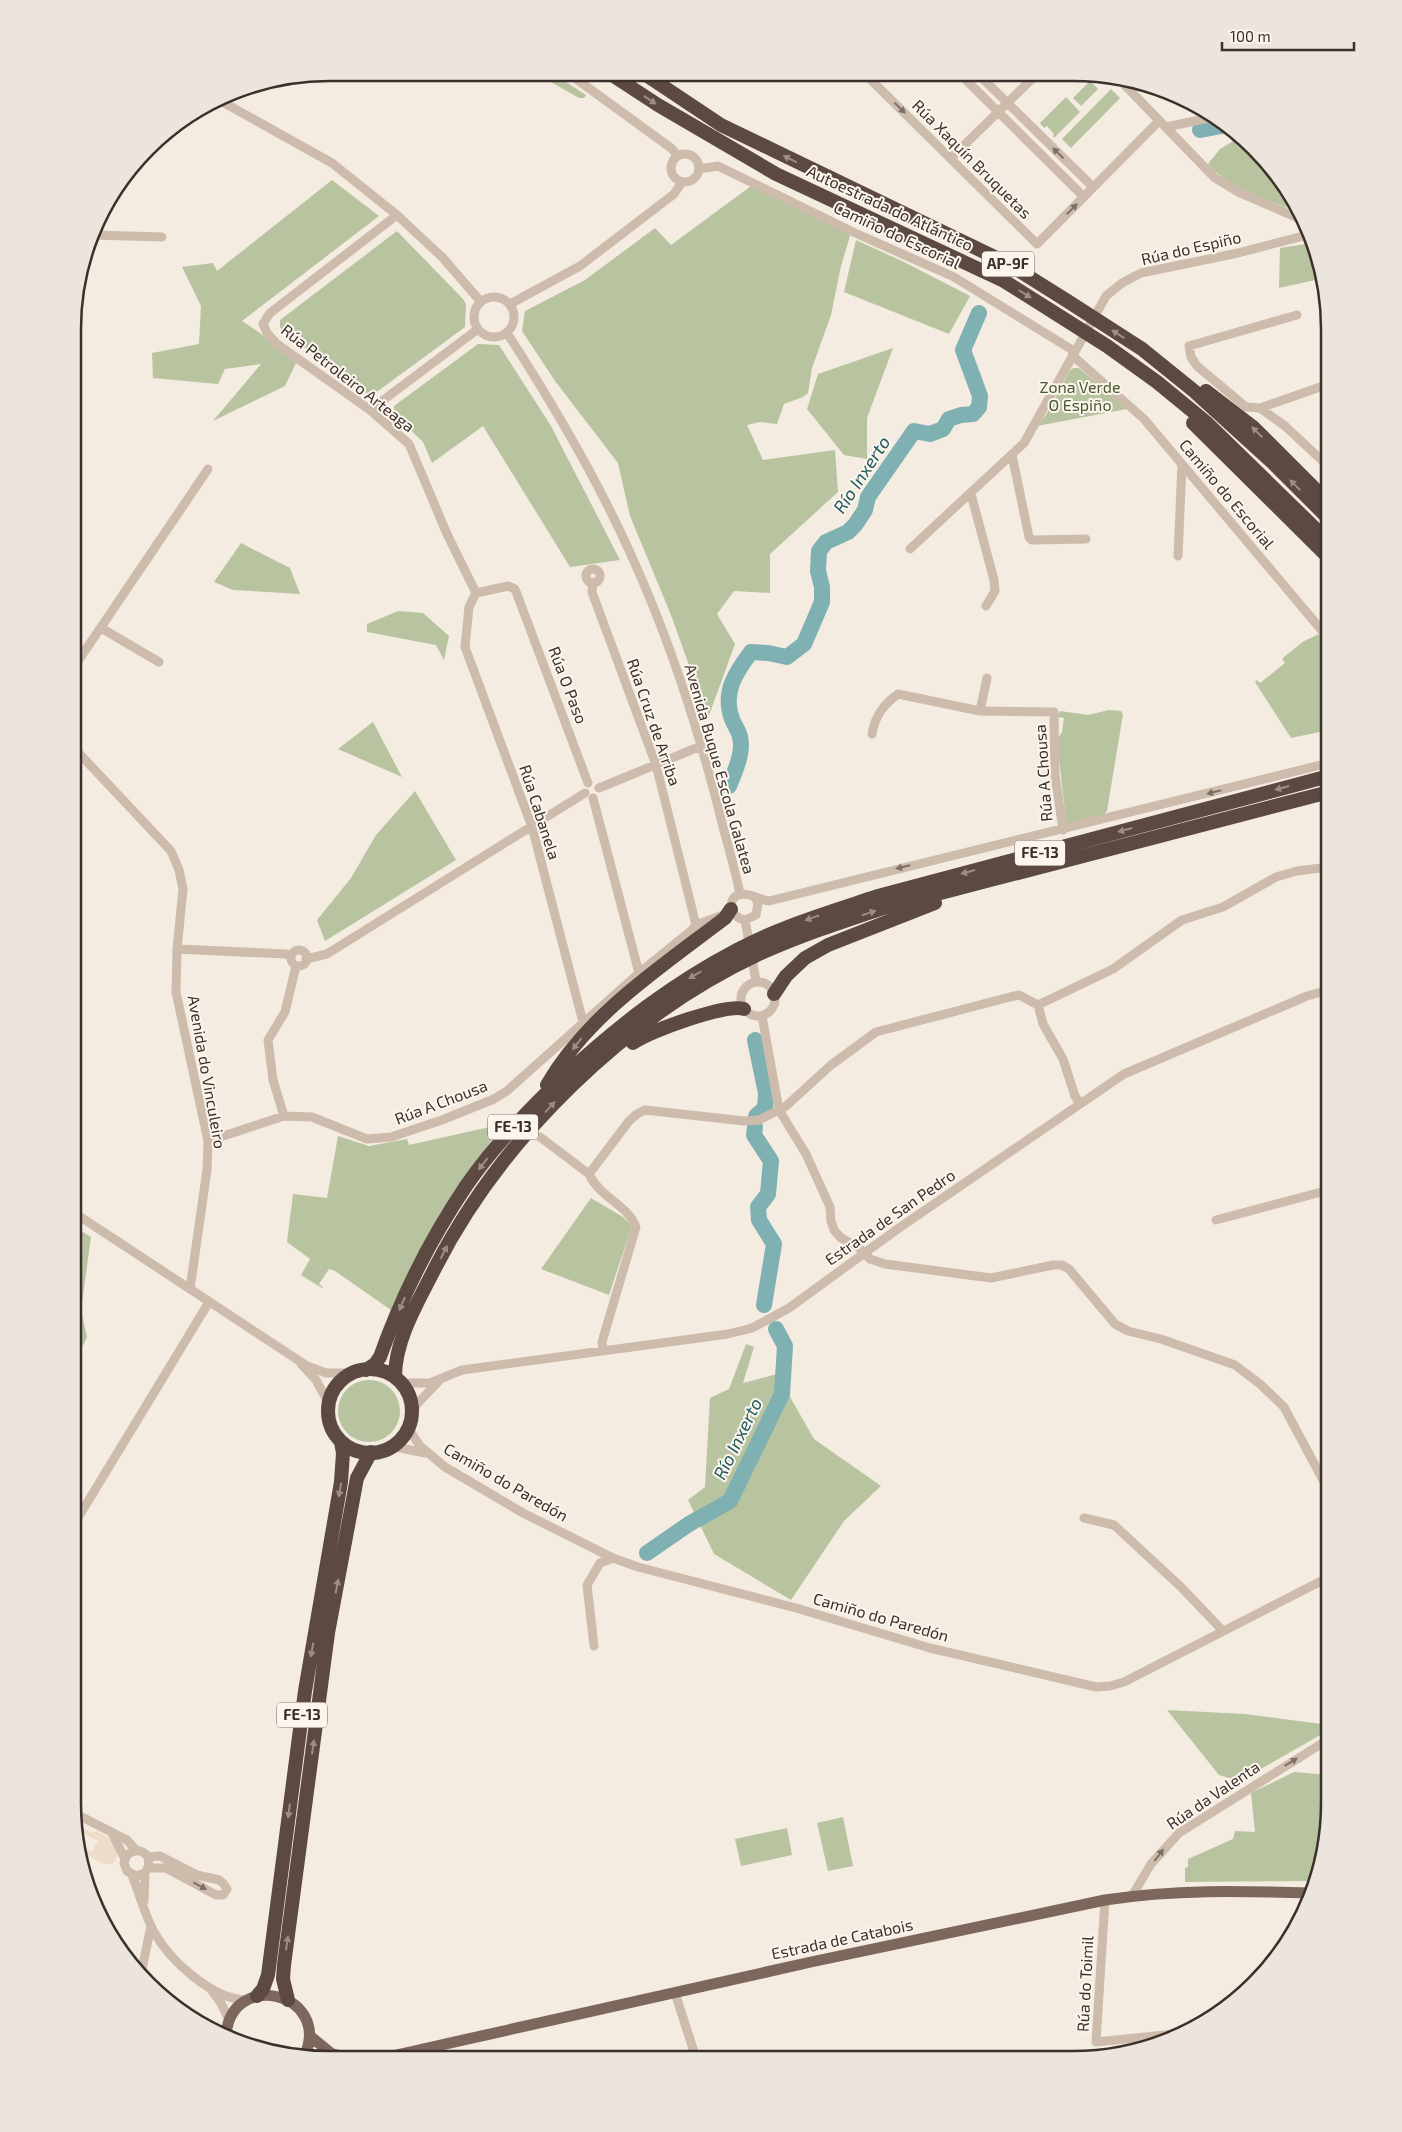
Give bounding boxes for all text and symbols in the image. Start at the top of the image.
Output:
scale bar [1222,20,1354,52]
text: 100 m [1230,27,1271,45]
one-way arrow [644,95,657,105]
street label: Rúa Xaquín Bruquetas [909,95,1036,222]
one-way arrow [893,102,905,114]
one-way arrow [1053,147,1065,159]
one-way arrow [783,155,797,163]
street label: Autoestrada do Atlántico [804,161,976,254]
street label: Camiño do Escorial [831,197,964,272]
one-way arrow [1066,203,1078,215]
street label: Rúa do Espiño [1139,227,1243,268]
road number: AP-9F [982,252,1034,276]
one-way arrow [1018,290,1031,299]
street label: Rúa Petroleiro Arteaga [278,320,419,436]
one-way arrow [1112,329,1125,339]
park label: Zona Verde O Espiño [1039,377,1121,414]
one-way arrow [1252,426,1264,438]
water label: Río Inxerto [828,432,894,517]
street label: Camiño do Escorial [1176,435,1279,553]
one-way arrow [1289,479,1301,491]
street label: Rúa O Paso [545,644,592,726]
street label: Rúa Cruz de Arriba [624,656,685,788]
street label: Avenida Buque Escola Galatea [681,662,760,876]
street label: Rúa A Chousa [1030,724,1055,822]
street label: Rúa Cabanela [516,762,565,862]
one-way arrow [1275,785,1290,793]
one-way arrow [1207,788,1222,796]
one-way arrow [1118,826,1133,834]
road number: FE-13 [1015,840,1065,866]
one-way arrow [896,863,911,871]
one-way arrow [961,868,976,876]
one-way arrow [862,908,877,916]
one-way arrow [804,914,819,922]
one-way arrow [688,970,701,979]
street label: Avenida do Vinculeiro [185,994,230,1150]
one-way arrow [571,1037,582,1050]
street label: Rúa A Chousa [392,1075,490,1128]
one-way arrow [544,1101,556,1113]
road number: FE-13 [488,1114,538,1140]
one-way arrow [478,1157,489,1170]
street label: Estrada de San Pedro [821,1165,958,1269]
one-way arrow [440,1244,448,1259]
one-way arrow [398,1297,406,1312]
water label: Río Inxerto [708,1394,766,1483]
street label: Camiño do Paredón [441,1438,572,1525]
one-way arrow [336,1483,344,1499]
one-way arrow [333,1578,341,1594]
street label: Camiño do Paredón [811,1588,951,1645]
one-way arrow [307,1643,315,1659]
road number: FE-13 [277,1702,327,1728]
one-way arrow [309,1738,317,1754]
street label: Rúa da Valenta [1163,1756,1263,1833]
one-way arrow [1285,1757,1298,1767]
one-way arrow [285,1803,293,1819]
one-way arrow [1154,1848,1164,1862]
one-way arrow [194,1882,207,1891]
street label: Estrada de Catabois [769,1914,914,1963]
one-way arrow [283,1934,291,1950]
street label: Rúa do Toimil [1072,1935,1097,2032]

